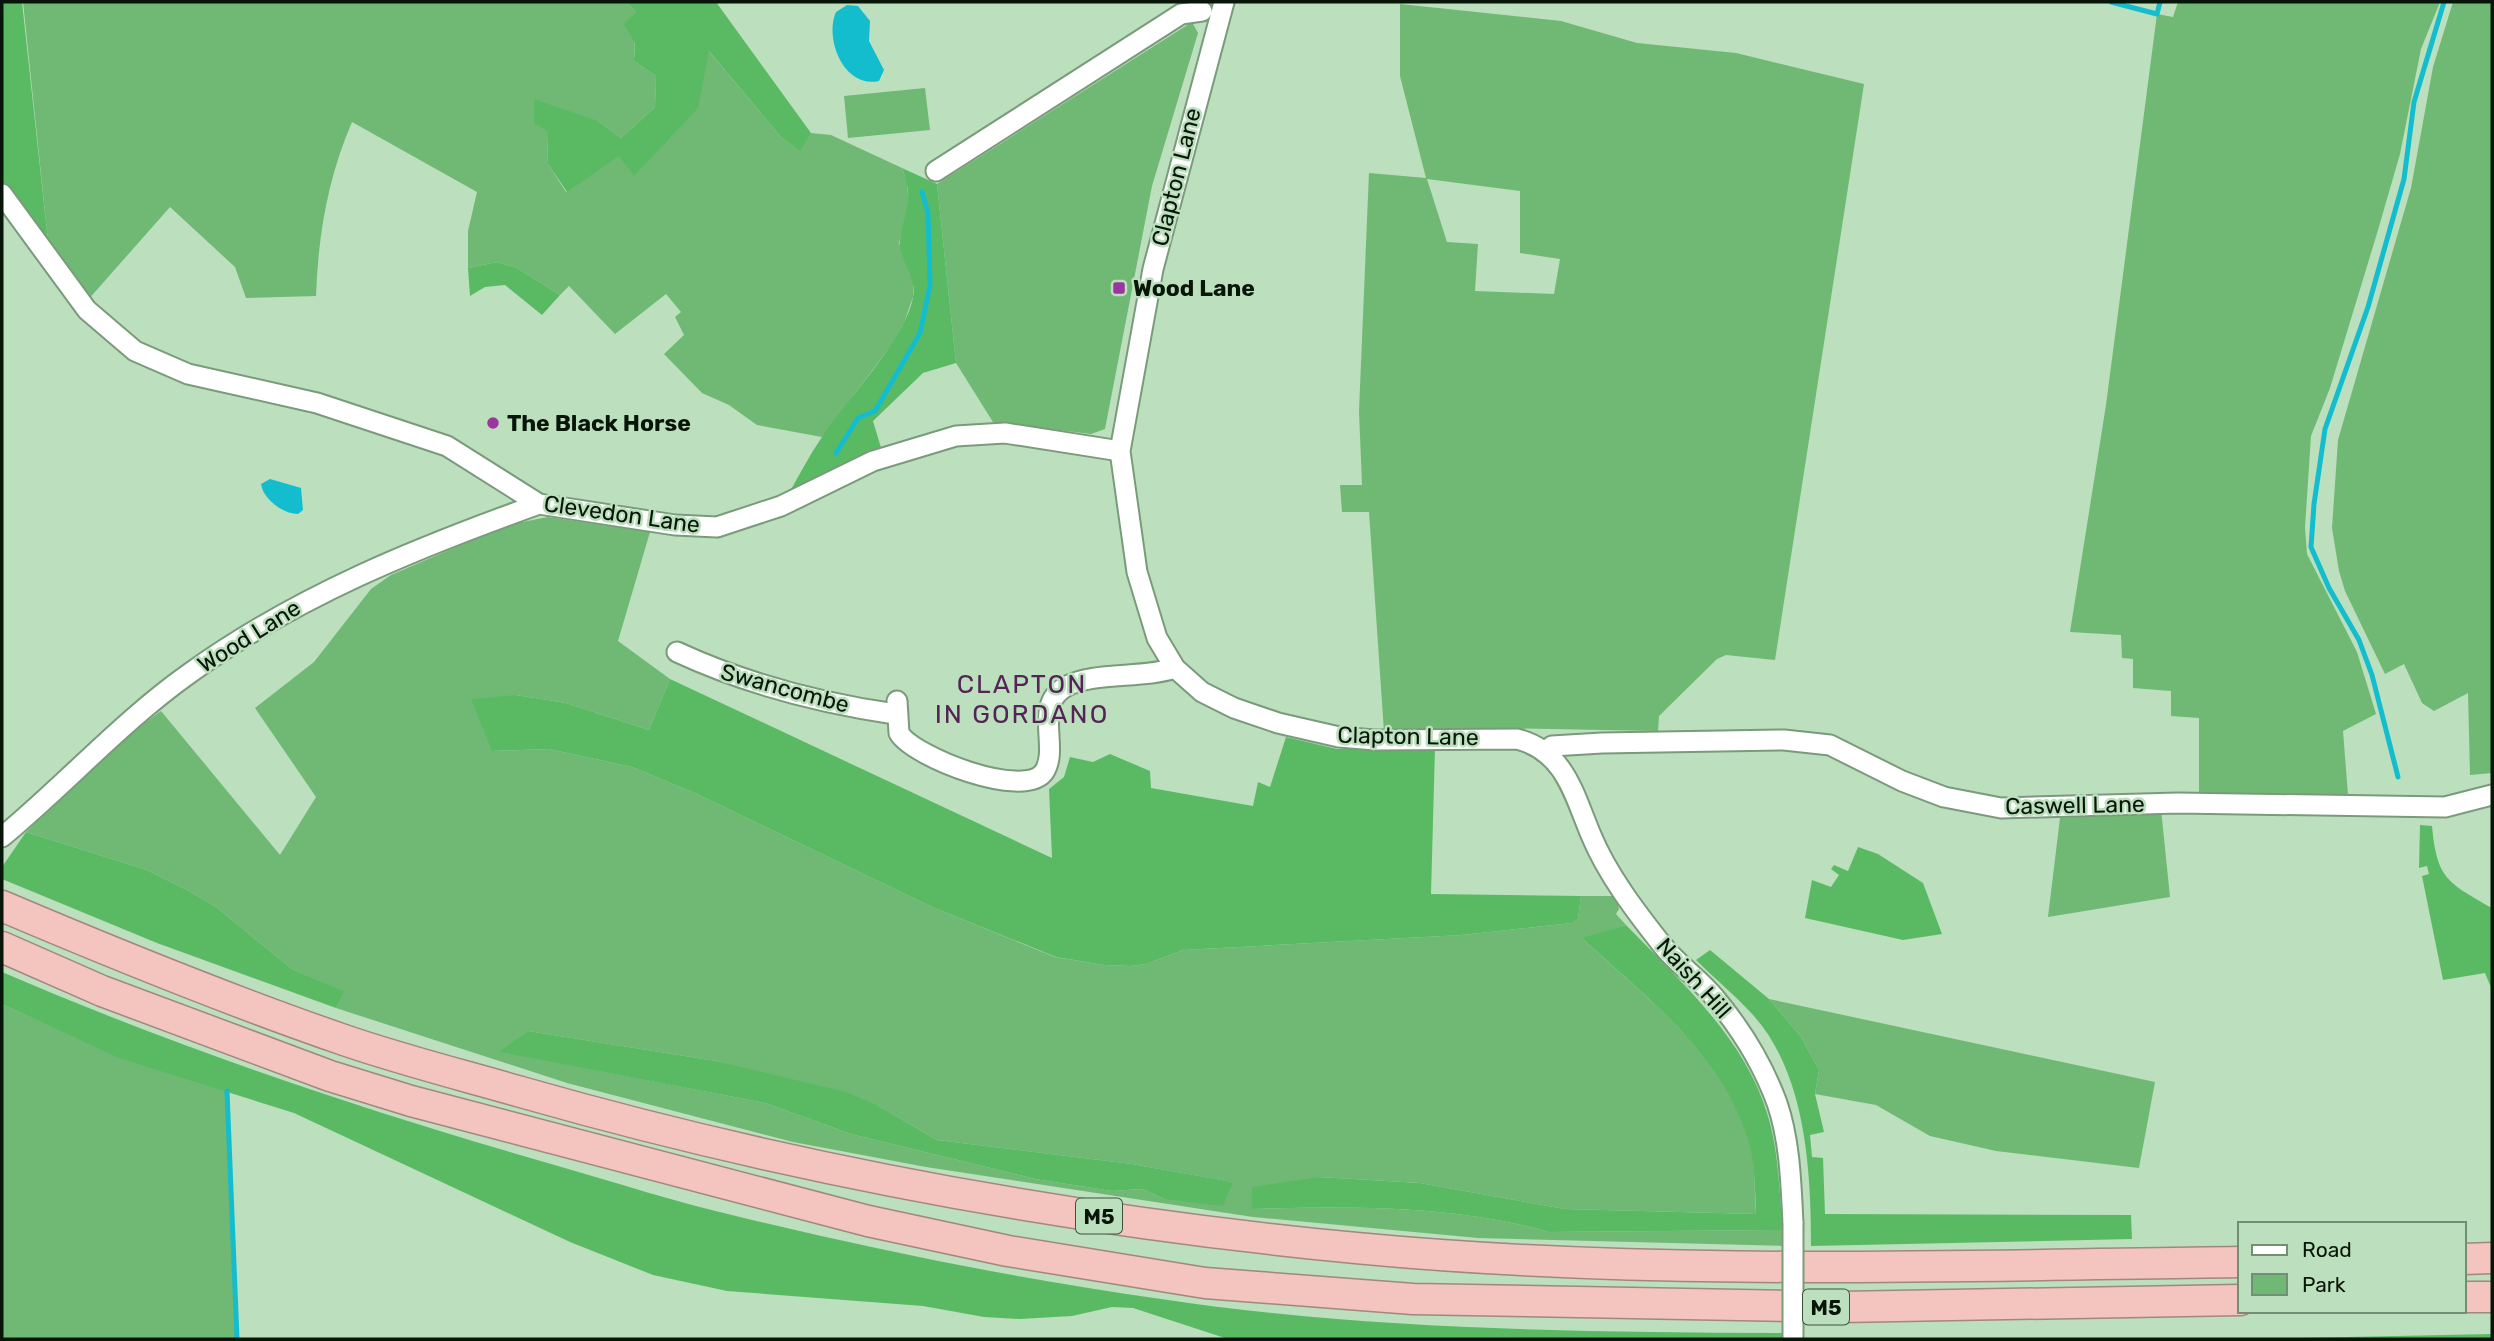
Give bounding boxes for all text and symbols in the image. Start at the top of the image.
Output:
street label: Clapton Lane [1145,105,1207,249]
place label: Wood Lane [1133,274,1255,302]
marker: Wood Lane [1111,280,1127,296]
place label: The Black Horse [507,409,691,437]
marker: The Black Horse [485,415,501,431]
street label: Clevedon Lane [542,489,702,539]
street label: Wood Lane [192,593,306,679]
street label: Swancombe [718,657,852,719]
district label: CLAPTON IN GORDANO [935,669,1109,730]
street label: Clapton Lane [1337,721,1479,751]
street label: Caswell Lane [2005,790,2145,820]
street label: Naish Hill [1651,932,1737,1024]
road number: M5 [1076,1198,1122,1234]
legend [2238,1222,2466,1313]
text: Road [2302,1237,2352,1262]
text: Park [2302,1272,2346,1297]
road number: M5 [1803,1290,1849,1324]

